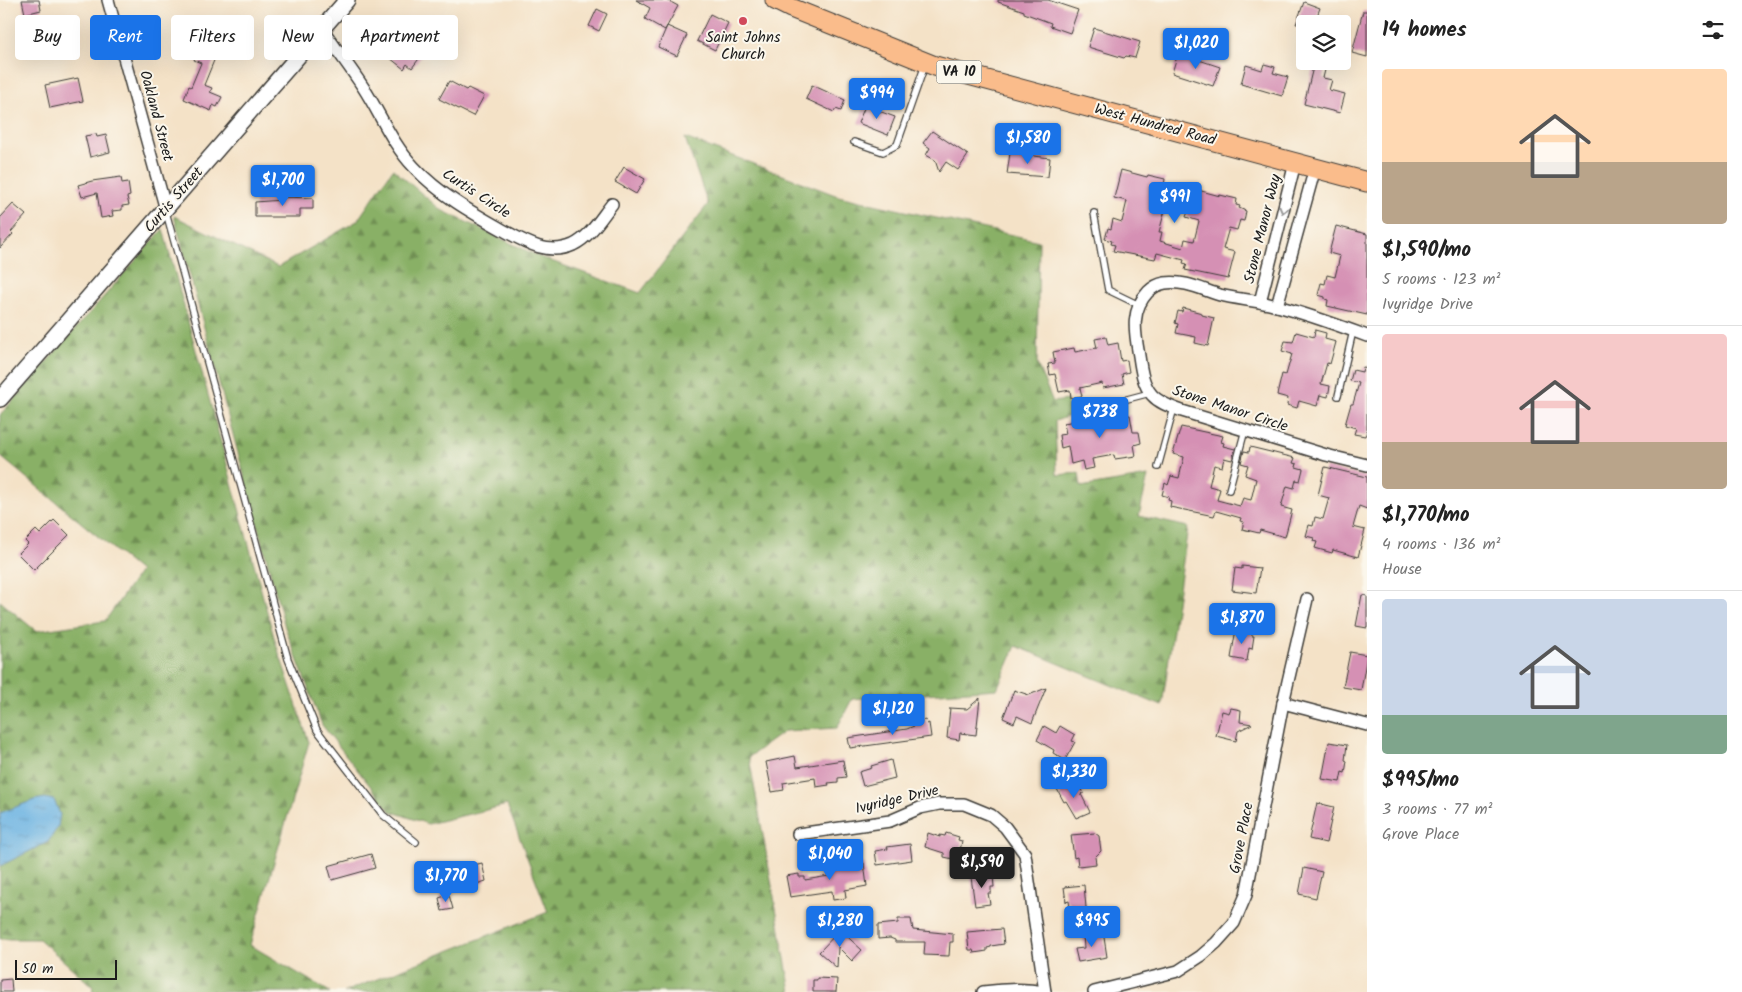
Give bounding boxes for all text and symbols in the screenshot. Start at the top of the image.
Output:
text: 14 homes [1382,14,1467,47]
chip: Buy [15,15,80,60]
chip: Rent [90,15,161,60]
chip: Filters [171,15,254,60]
chip: New [264,15,332,60]
chip: Apartment [342,15,458,60]
marker: Saint Johns Church [737,15,749,27]
map controls [1296,15,1351,70]
button: layers [1296,15,1351,70]
icon: filters [1699,16,1727,44]
place label: Saint Johns Church [706,26,781,67]
pin: $1,020 [1155,28,1237,70]
text: $1,020 [1174,31,1218,56]
road number: VA 10 [936,61,982,84]
street label: Oakland Street [132,68,180,164]
pin: $994 [847,78,907,120]
text: $994 [860,81,894,106]
street label: West Hundred Road [1092,97,1219,153]
icon: home [1510,101,1600,191]
pin: $1,580 [987,122,1069,165]
text: $1,580 [1006,126,1050,151]
street label: Curtis Street [138,161,210,238]
street label: Curtis Circle [437,163,515,225]
pin: $1,700 [242,164,324,207]
text: $1,700 [262,168,304,193]
street label: Stone Manor Way [1238,171,1288,286]
pin: $991 [1145,182,1205,224]
text: $991 [1160,185,1190,210]
one-way arrow [1279,205,1289,213]
text: $1,590/mo [1382,234,1471,267]
text: 5 rooms · 123 m² [1382,267,1501,292]
text: Ivyridge Drive [1382,292,1473,317]
icon: home [1510,367,1600,457]
street label: Stone Manor Circle [1169,379,1291,439]
pin: $738 [1070,396,1130,439]
text: $738 [1082,400,1118,425]
text: $1,770/mo [1382,499,1470,532]
text: 4 rooms · 136 m² [1382,532,1500,557]
text: House [1382,557,1422,582]
pin: $1,870 [1201,602,1283,645]
text: $1,870 [1220,606,1264,631]
icon: home [1510,632,1600,722]
pin: $1,120 [852,694,934,736]
text: $1,120 [873,697,913,722]
pin: $1,330 [1033,756,1115,799]
text: $1,330 [1052,760,1096,785]
text: $995/mo [1382,764,1459,797]
street label: Ivyridge Drive [853,779,941,821]
text: 3 rooms · 77 m² [1382,797,1492,822]
street label: Grove Place [1223,800,1261,876]
text: Grove Place [1382,822,1459,847]
pin: $1,040 [789,838,871,881]
text: $1,040 [808,842,852,867]
pin: $1,590 [941,846,1023,889]
text: $1,590 [961,850,1003,875]
pin: $1,770 [405,860,487,903]
text: $1,770 [425,864,467,889]
pin: $1,280 [799,906,881,948]
pin: $995 [1062,906,1122,948]
text: $1,280 [817,909,863,934]
text: $995 [1075,909,1109,934]
scale bar [15,957,118,980]
text: 50 m [22,958,53,980]

